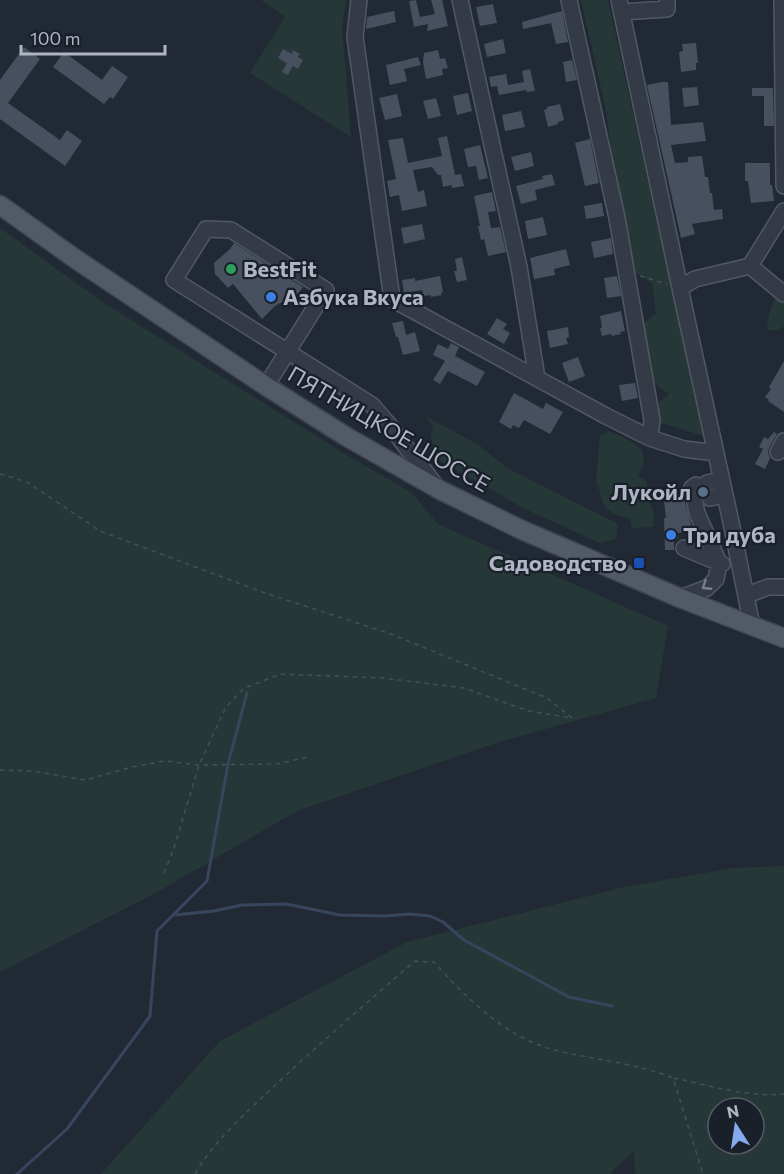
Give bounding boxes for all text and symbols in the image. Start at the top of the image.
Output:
scale bar [21,18,165,56]
text: 100 m [30,27,80,49]
place label: BestFit [243,255,317,282]
marker: BestFit [224,262,238,276]
place label: Азбука Вкуса [283,283,424,310]
marker: Азбука Вкуса [264,290,278,304]
street label: ПЯТНИЦКОЕ ШОССЕ [284,360,495,497]
place label: Лукойл [611,478,691,505]
marker: Лукойл [696,485,710,499]
place label: Три дуба [683,521,776,548]
marker: Три дуба [664,528,678,542]
place label: Садоводство [489,549,627,576]
marker: Садоводство [632,556,646,570]
one-way arrow [701,579,712,590]
north arrow [706,1096,766,1156]
text: N [725,1100,741,1121]

